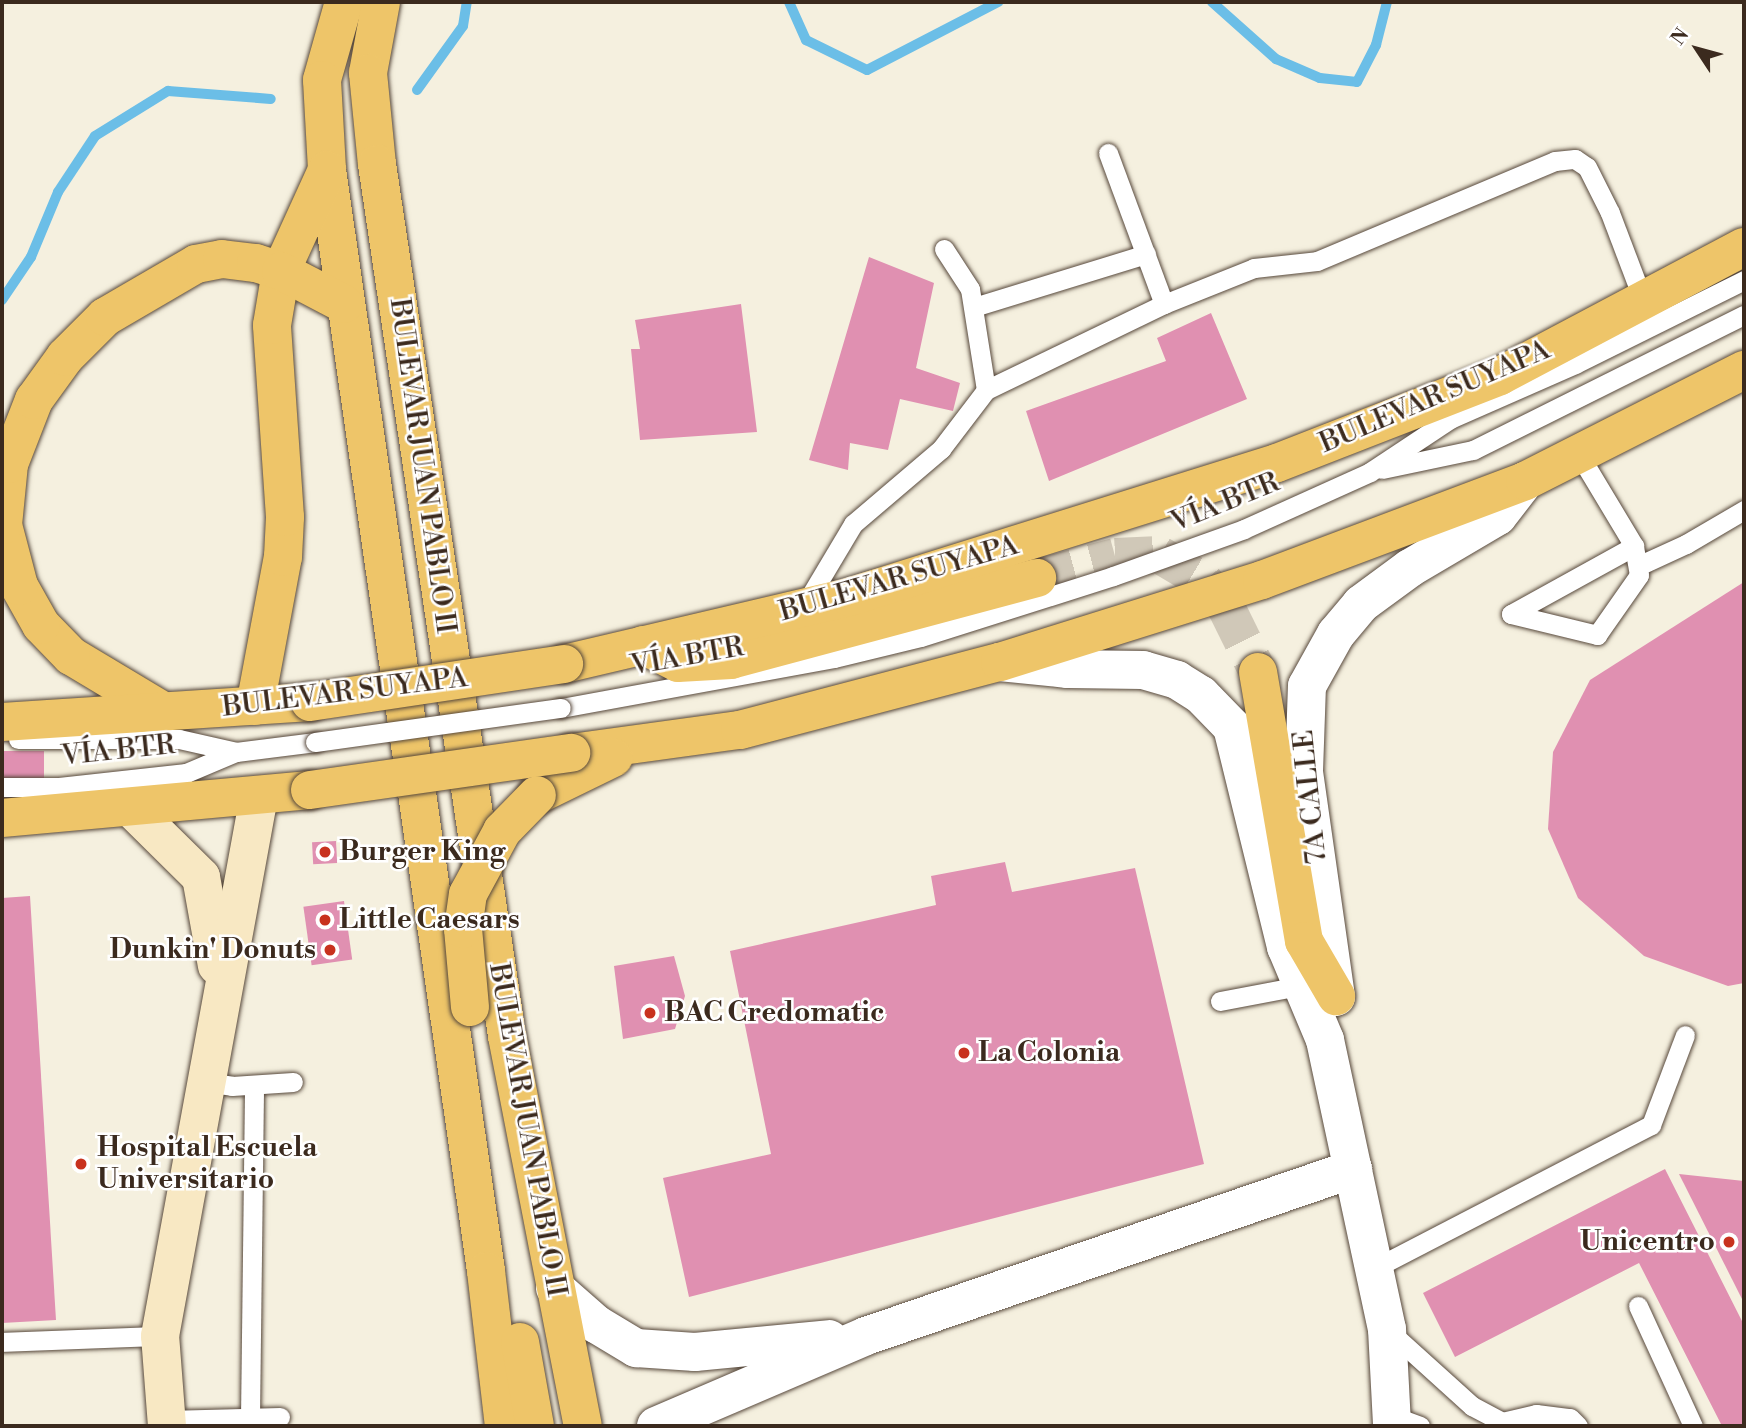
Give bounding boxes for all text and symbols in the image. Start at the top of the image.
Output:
north arrow [1662,14,1732,84]
text: N [1666,24,1694,50]
street label: BULEVAR JUAN PABLO II [382,296,462,636]
street label: BULEVAR SUYAPA [1315,333,1555,461]
street label: VÍA BTR [1166,466,1284,540]
street label: BULEVAR SUYAPA [776,529,1022,629]
street label: VÍA BTR [628,631,746,683]
street label: BULEVAR SUYAPA [220,661,470,725]
street label: VÍA BTR [60,728,176,774]
street label: 7A CALLE [1287,728,1335,866]
place label: Burger King [339,835,505,869]
marker: Burger King [317,844,333,860]
place label: Little Caesars [339,903,520,937]
marker: Little Caesars [317,912,333,928]
place label: Dunkin' Donuts [109,933,316,967]
marker: Dunkin' Donuts [322,942,338,958]
street label: BULEVAR JUAN PABLO II [481,961,573,1299]
place label: BAC Credomatic [664,996,884,1030]
marker: BAC Credomatic [642,1005,658,1021]
place label: La Colonia [978,1036,1120,1070]
marker: La Colonia [956,1045,972,1061]
place label: Hospital Escuela Universitario [97,1131,317,1197]
marker: Hospital Escuela Universitario [71,1154,91,1174]
place label: Unicentro [1580,1225,1715,1259]
marker: Unicentro [1721,1234,1737,1250]

